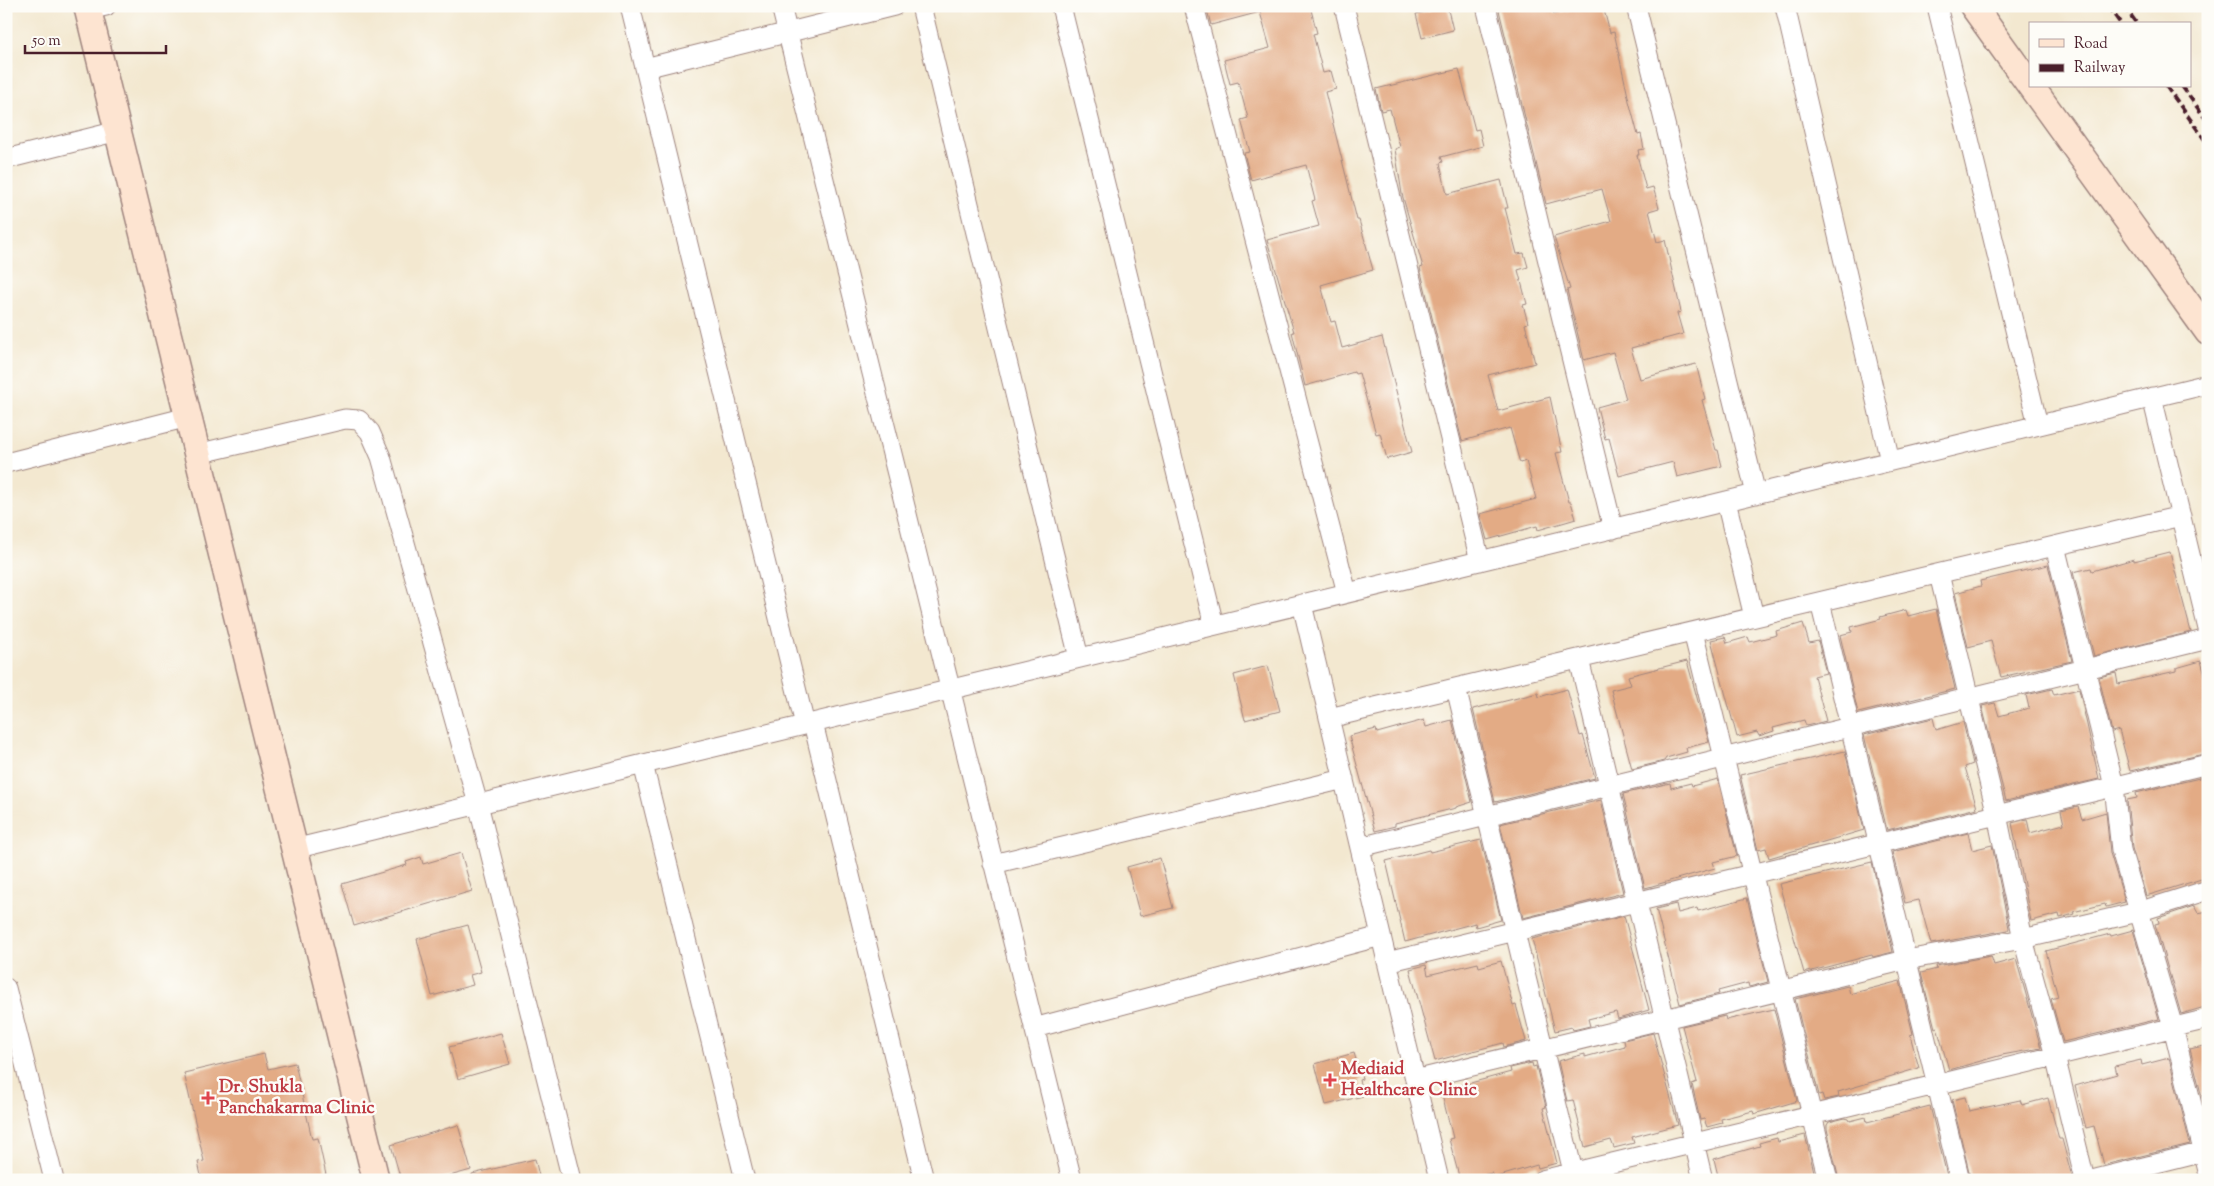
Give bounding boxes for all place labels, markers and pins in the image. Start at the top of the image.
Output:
place label: Mediaid Healthcare Clinic [1341,1057,1478,1104]
marker: Mediaid Healthcare Clinic [1323,1073,1337,1087]
place label: Dr. Shukla Panchakarma Clinic [219,1075,376,1122]
marker: Dr. Shukla Panchakarma Clinic [201,1091,215,1105]

